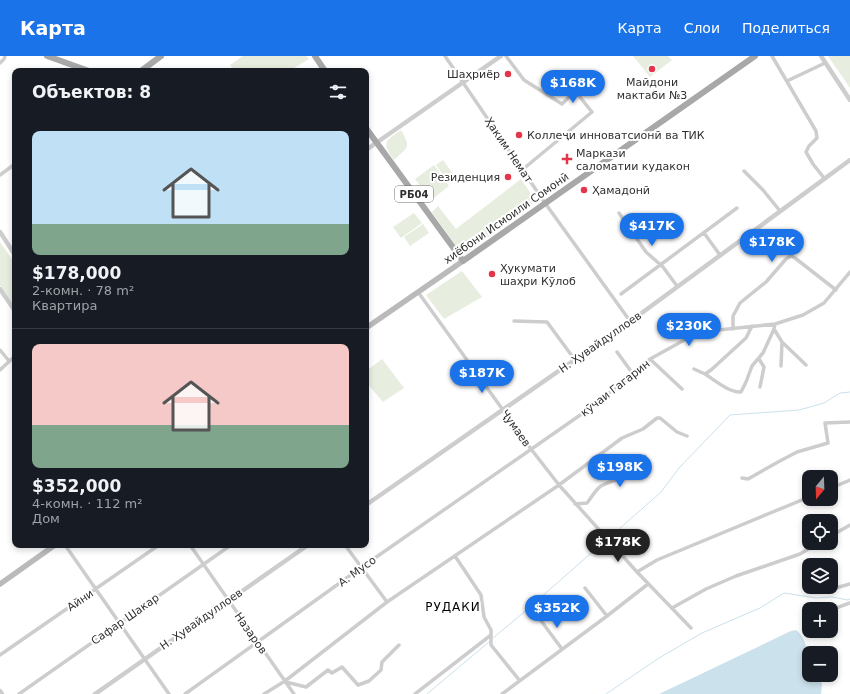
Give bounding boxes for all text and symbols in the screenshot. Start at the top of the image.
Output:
text: Карта [20,17,86,39]
text: Карта [618,20,662,36]
text: Слои [684,20,720,36]
text: Поделиться [742,20,830,36]
marker: Майдони мактаби №3 [647,64,657,74]
place label: Шаҳриёр [447,68,500,81]
marker: Шаҳриёр [503,69,513,79]
pin: $168K [545,70,601,104]
text: $168K [550,75,596,90]
place label: Майдони мактаби №3 [617,76,687,102]
icon: filters [327,81,349,103]
text: Объектов: 8 [32,82,151,102]
street label: Ҳаким Немат [482,115,536,186]
place label: Коллеҷи инноватсионӣ ва ТИК [527,129,705,142]
marker: Коллеҷи инноватсионӣ ва ТИК [514,130,524,140]
place label: Маркази саломатии кудакон [576,147,690,173]
marker: Маркази саломатии кудакон [561,153,573,165]
icon: home [155,157,227,229]
street label: хиёбони Исмоили Сомонӣ [441,170,571,267]
place label: Резиденция [431,171,500,184]
marker: Резиденция [503,172,513,182]
place label: Ҳамадонӣ [592,184,650,197]
marker: Ҳамадонӣ [579,185,589,195]
road number: РБ04 [395,186,433,202]
pin: $417K [624,213,680,247]
text: $417K [629,218,675,233]
pin: $178K [744,229,800,263]
text: $178K [749,234,795,249]
place label: Ҳукумати шаҳри Кӯлоб [500,262,576,288]
text: $178,000 [32,263,121,283]
marker: Ҳукумати шаҳри Кӯлоб [487,269,497,279]
text: 2-комн. · 78 m² [32,283,134,298]
text: Квартира [32,298,97,313]
street label: Н. Ҳувайдуллоев [556,309,644,376]
pin: $230K [661,313,717,347]
text: $230K [666,318,712,333]
street label: кӯчаи Гагарин [578,357,653,419]
pin: $187K [454,360,510,394]
text: $187K [459,365,505,380]
icon: home [155,370,227,442]
street label: Ҷумаев [498,407,533,449]
pin: $198K [592,454,648,488]
text: $198K [597,459,643,474]
north arrow [802,470,838,506]
map controls [802,470,838,682]
text: $352,000 [32,476,121,496]
text: 4-комн. · 112 m² [32,496,142,511]
text: Дом [32,511,60,526]
button: locate [802,514,838,550]
pin: $178K [590,529,646,563]
text: $178K [595,534,641,549]
street label: А. Мусо [336,553,379,589]
button: layers [802,558,838,594]
street label: Н. Ҳувайдуллоев [157,586,245,653]
street label: Айни [65,587,96,614]
street label: Сафар Шакар [89,591,162,648]
pin: $352K [529,595,585,629]
district label: РУДАКИ [425,600,481,614]
text: $352K [534,600,580,615]
button: + [802,602,838,638]
street label: Назаров [232,610,270,657]
button: − [802,646,838,682]

